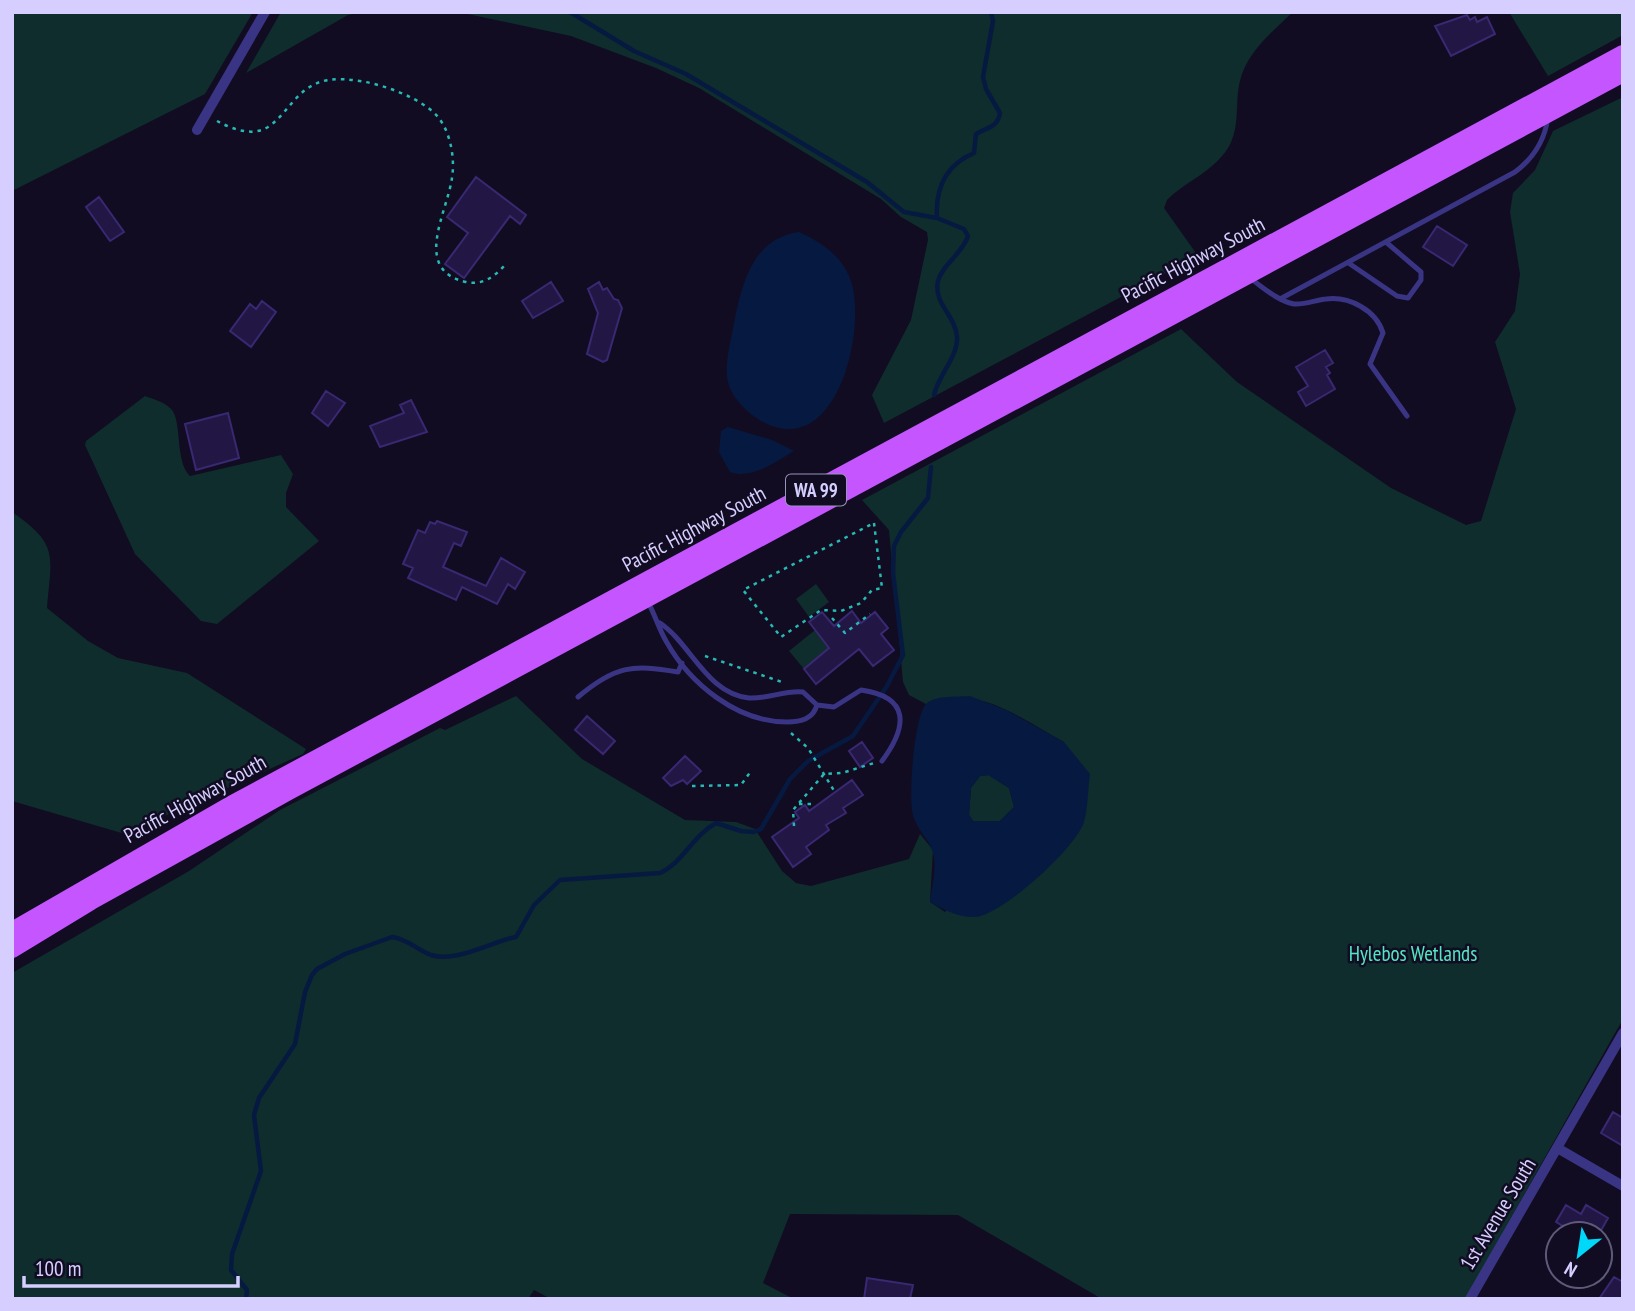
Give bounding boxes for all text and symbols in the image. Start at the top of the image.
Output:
street label: Pacific Highway South [1116,210,1269,309]
road number: WA 99 [786,475,846,505]
street label: Pacific Highway South [617,479,770,578]
street label: Pacific Highway South [119,748,271,849]
park label: Hylebos Wetlands [1349,940,1477,967]
street label: 1st Avenue South [1454,1153,1542,1275]
north arrow [1544,1220,1614,1290]
scale bar [24,1244,238,1288]
text: 100 m [35,1255,81,1282]
text: N [1560,1257,1581,1283]

